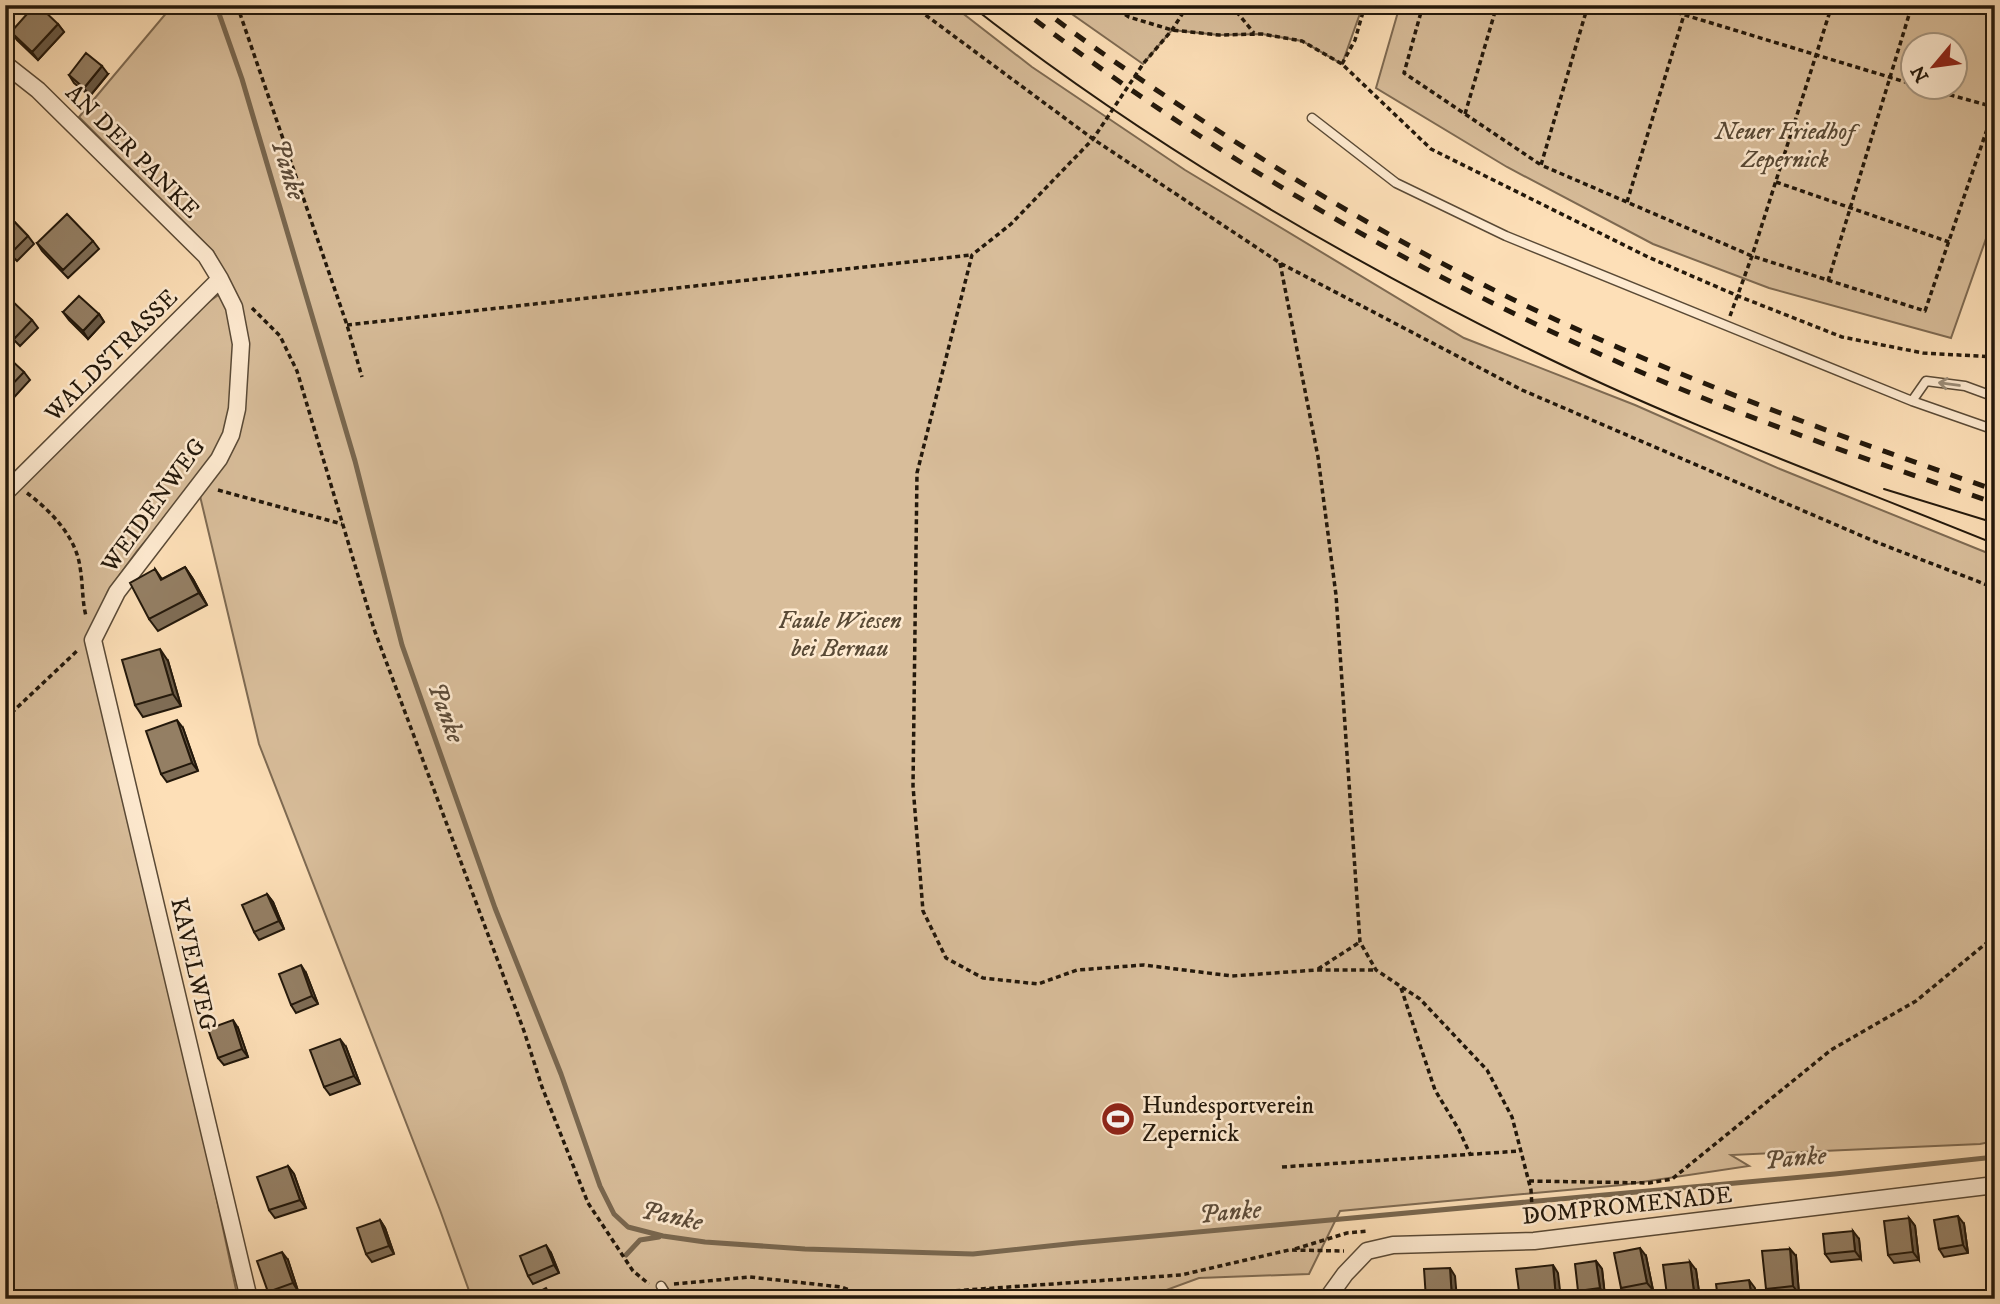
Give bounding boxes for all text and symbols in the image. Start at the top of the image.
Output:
north arrow [1898,32,1968,102]
text: N [1906,61,1934,86]
street label: AN DER PANKE [59,78,206,225]
park label: Neuer Friedhof Zepernick [1713,117,1861,175]
water label: Panke [263,135,313,205]
street label: WALDSTRASSE [38,283,185,429]
one-way arrow [1938,378,1961,391]
street label: WEIDENWEG [94,432,213,579]
park label: Faule Wiesen bei Bernau [778,606,902,664]
water label: Panke [419,678,472,748]
street label: KAVELWEG [163,895,223,1034]
place label: Hundesportverein Zepernick [1142,1091,1315,1149]
sports icon: Hundesportverein Zepernick [1099,1100,1137,1138]
water label: Panke [1763,1139,1829,1178]
street label: DOMPROMENADE [1521,1180,1734,1232]
water label: Panke [1198,1193,1264,1232]
water label: Panke [638,1194,707,1239]

